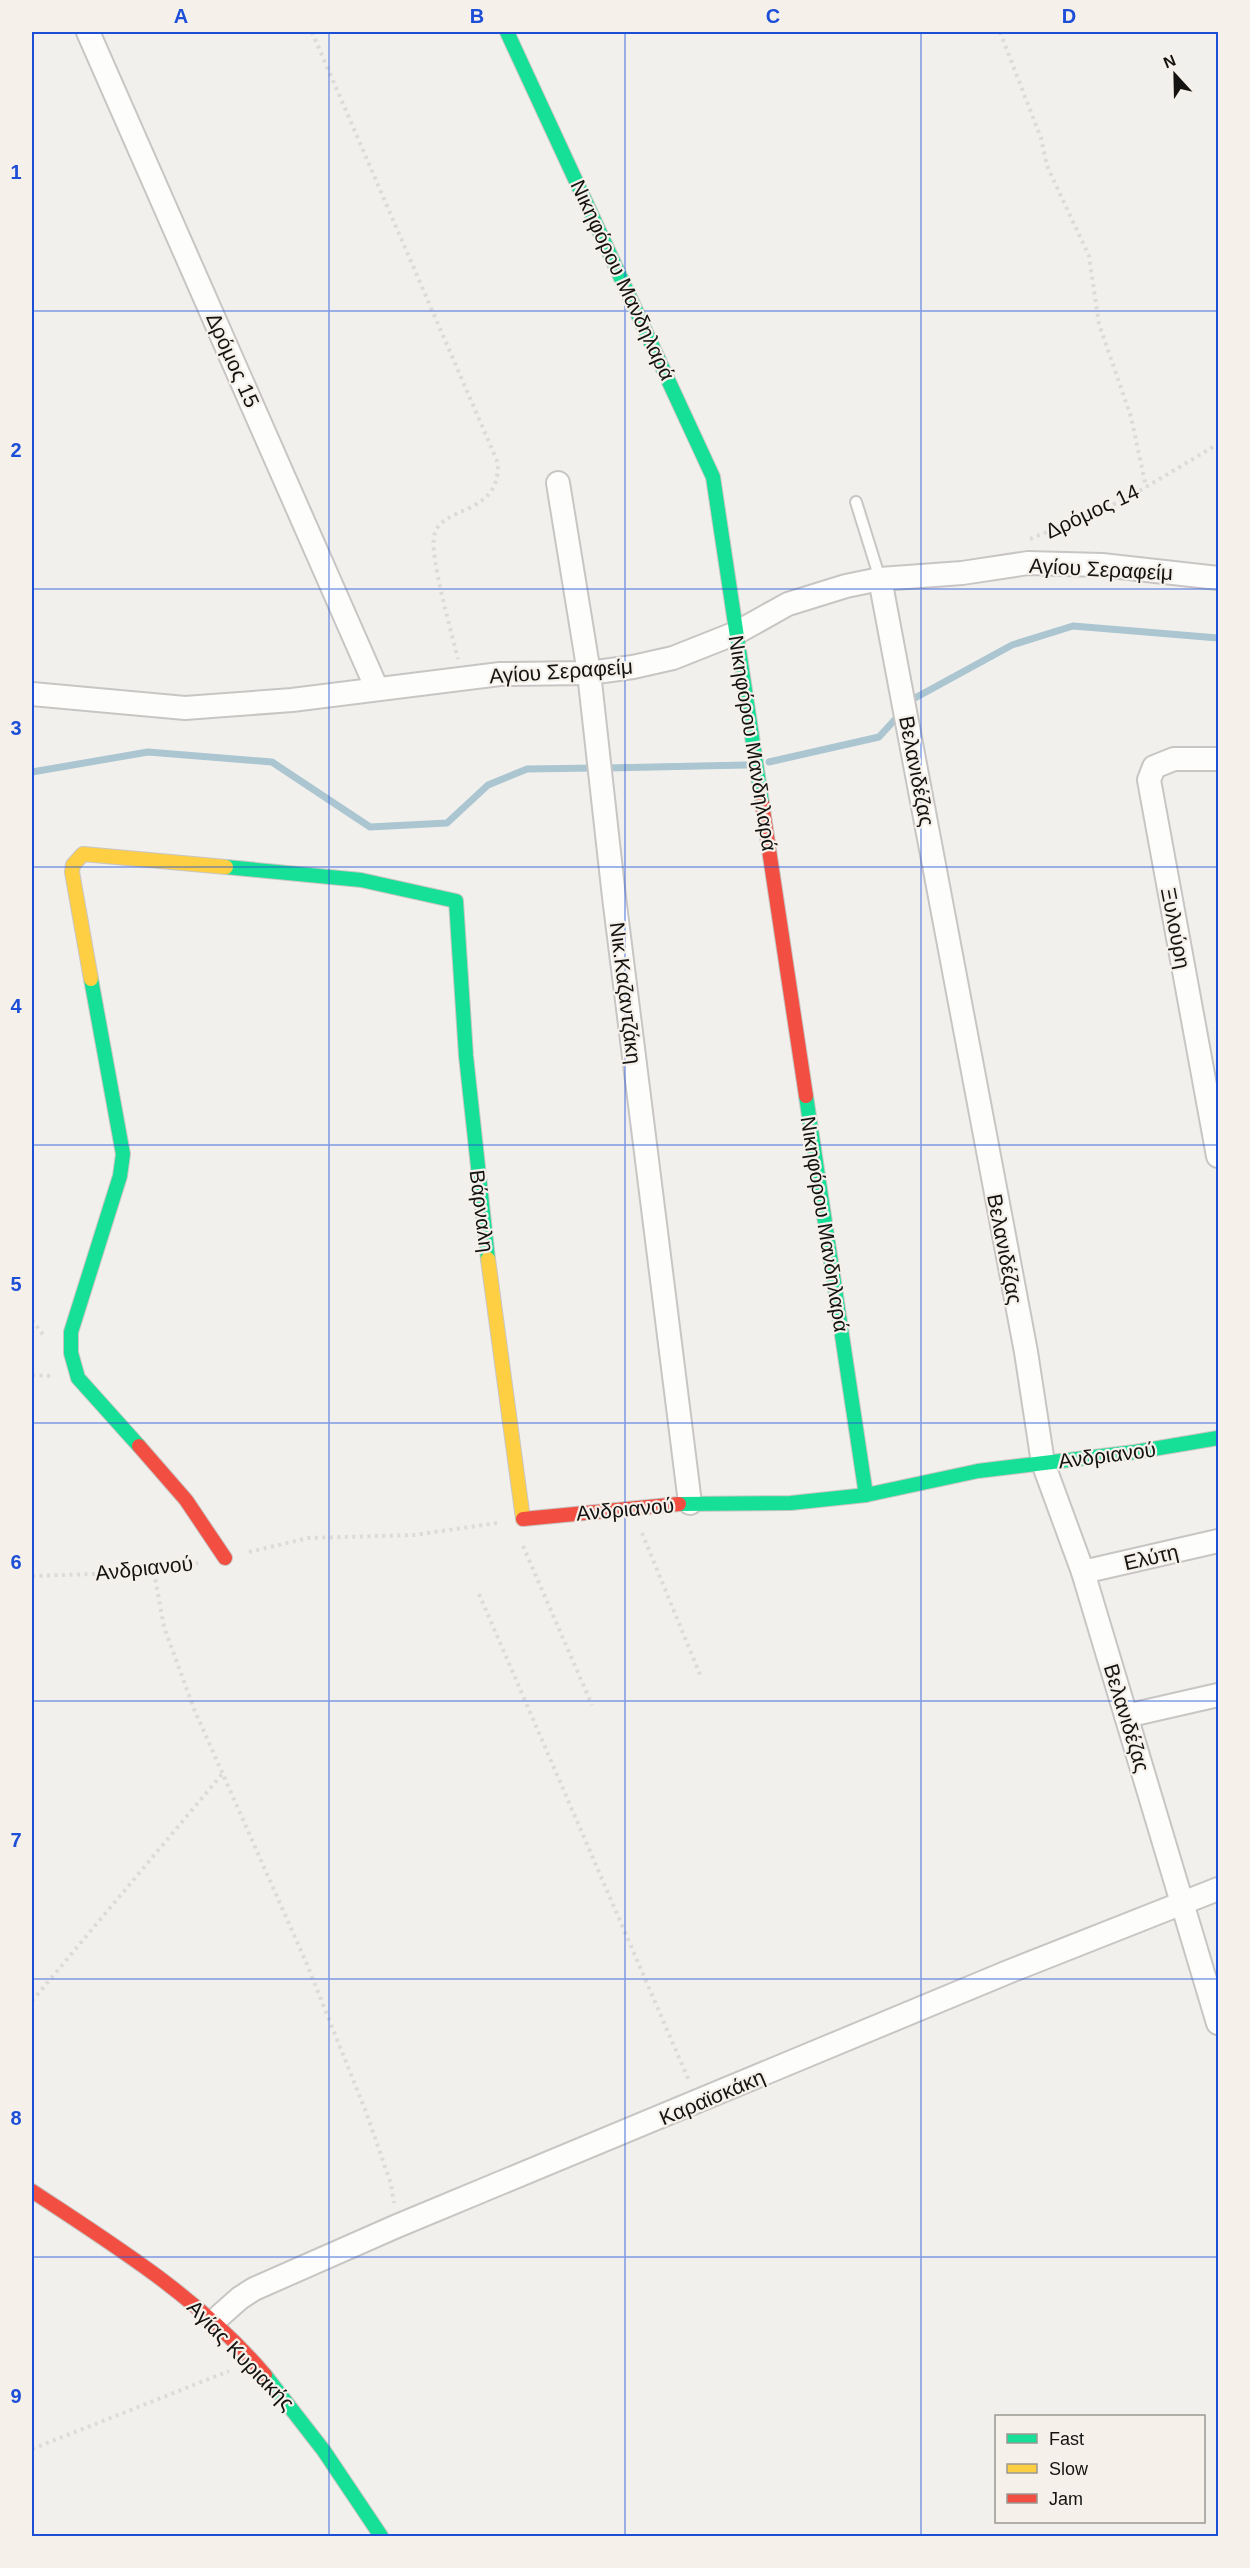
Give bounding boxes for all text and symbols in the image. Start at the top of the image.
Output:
text: A [174,5,188,27]
text: B [470,5,484,27]
text: C [766,5,780,27]
text: D [1062,5,1076,27]
north arrow [1145,45,1205,105]
text: N [1161,52,1178,72]
text: 1 [10,161,22,183]
street label: Νικηφόρου Μανδηλαρά [566,176,680,384]
street label: Δρόμος 15 [202,309,264,411]
text: 2 [10,439,22,461]
street label: Δρόμος 14 [1041,479,1143,543]
street label: Αγίου Σεραφείμ [1029,554,1173,584]
street label: Νικηφόρου Μανδηλαρά [725,633,781,853]
street label: Αγίου Σεραφείμ [488,655,634,687]
street label: Βελανιδέζας [895,714,939,828]
text: 3 [10,717,22,739]
street label: Ξυλούρη [1157,886,1195,970]
street label: Νικ.Καζαντζάκη [606,921,646,1065]
text: 4 [10,995,22,1017]
street label: Νικηφόρου Μανδηλαρά [797,1114,853,1334]
street label: Βάρναλη [466,1168,498,1254]
street label: Βελανιδέζας [983,1192,1027,1306]
text: 5 [10,1273,22,1295]
street label: Ανδριανού [1057,1438,1157,1472]
street label: Ανδριανού [575,1493,675,1525]
street label: Ελύτη [1121,1540,1181,1574]
text: 6 [10,1551,22,1573]
street label: Ανδριανού [94,1551,194,1585]
street label: Βελανιδέζας [1100,1661,1154,1775]
text: 7 [10,1829,22,1851]
street label: Καραϊσκάκη [656,2064,768,2130]
text: 8 [10,2107,22,2129]
street label: Αγίας Κυριακής [183,2295,299,2415]
text: 9 [10,2385,22,2407]
legend [995,2415,1205,2523]
text: Fast [1049,2429,1084,2449]
text: Slow [1049,2459,1089,2479]
text: Jam [1049,2489,1083,2509]

